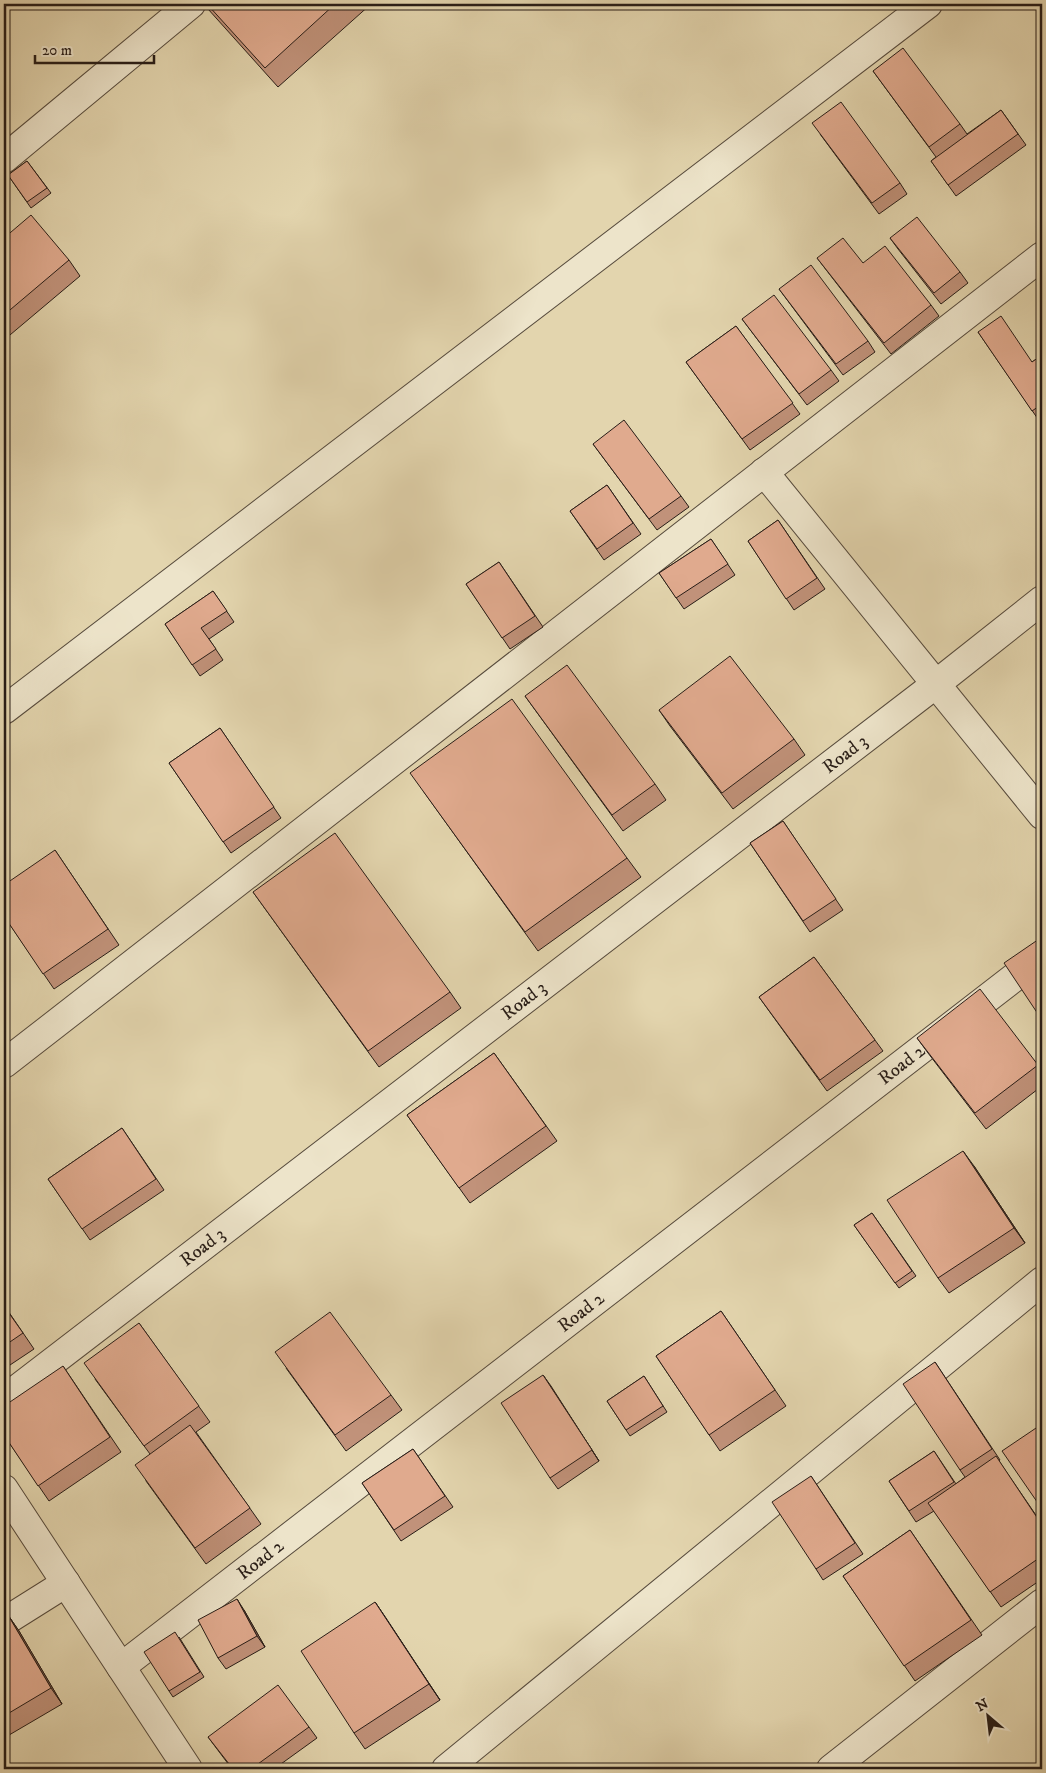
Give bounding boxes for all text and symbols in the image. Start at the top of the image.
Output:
scale bar [35,32,154,64]
text: 20 m [42,41,72,60]
street label: Road 3 [818,729,872,778]
street label: Road 3 [497,976,551,1025]
street label: Road 2 [874,1039,930,1090]
street label: Road 3 [175,1222,229,1271]
street label: Road 2 [553,1286,609,1337]
street label: Road 2 [232,1534,289,1585]
north arrow [964,1690,1014,1740]
text: N [973,1695,992,1716]

